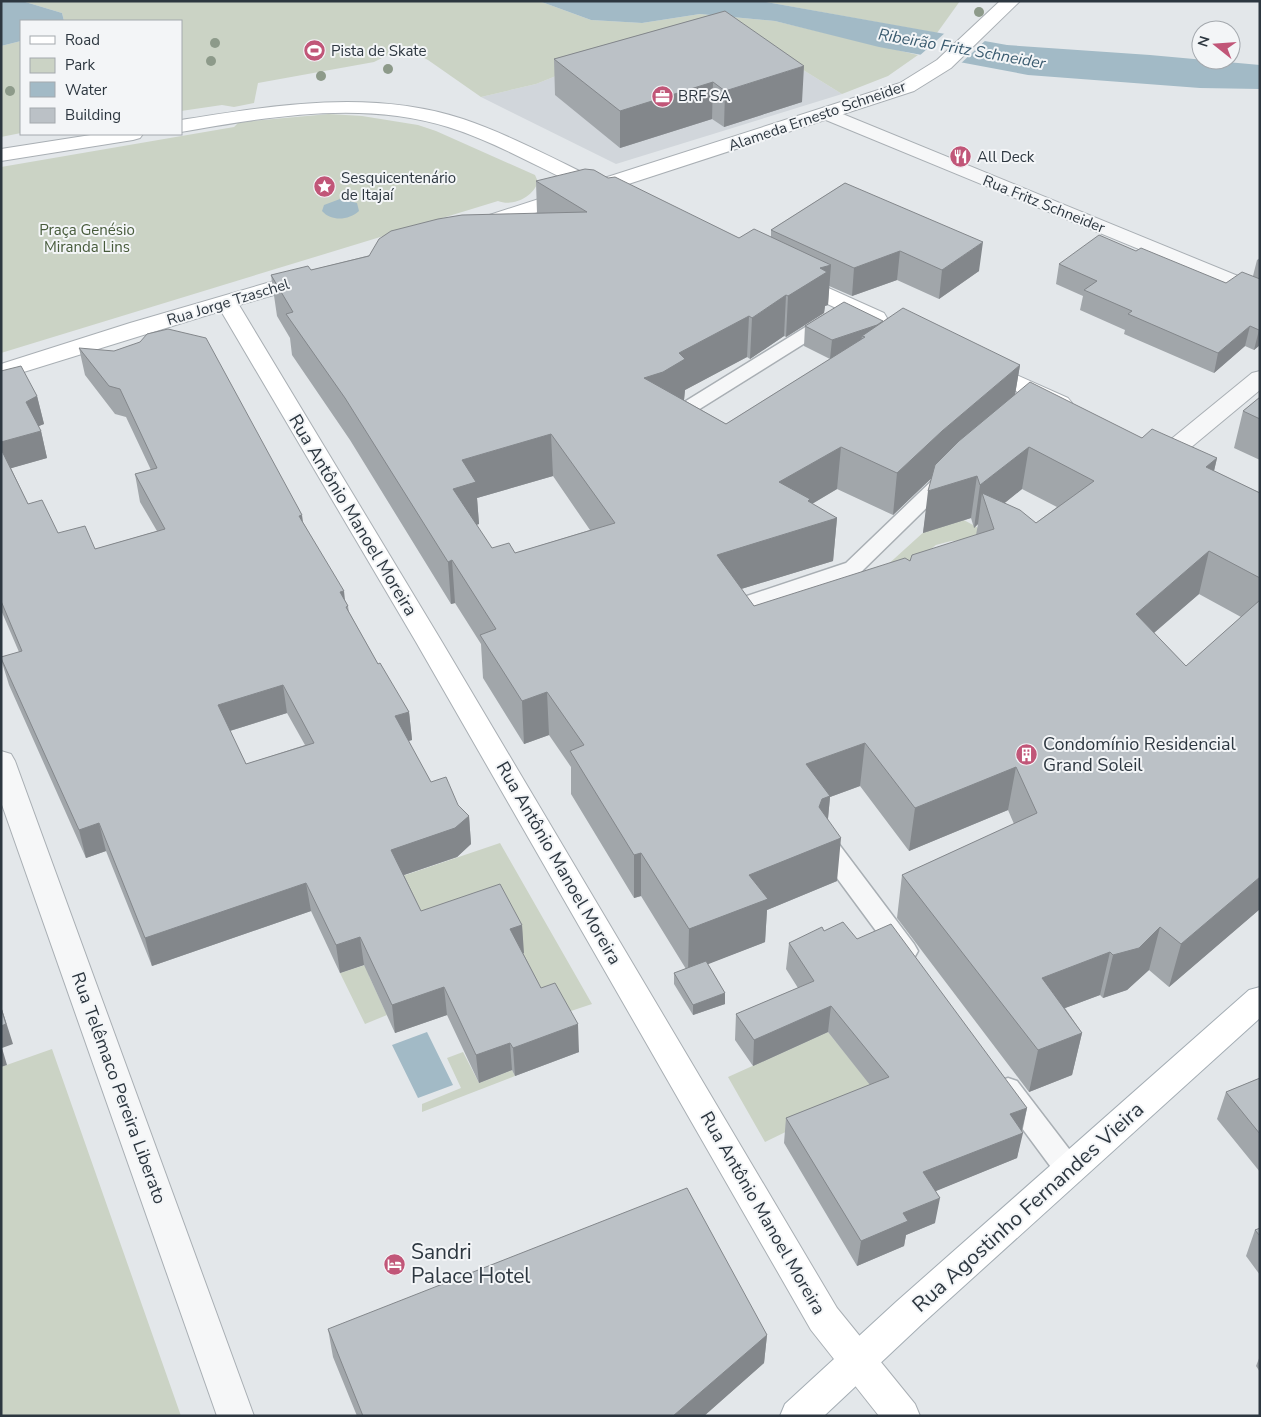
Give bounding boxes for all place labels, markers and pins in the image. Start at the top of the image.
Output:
sports icon: Pista de Skate [303,39,327,63]
place label: Pista de Skate [331,41,427,61]
office icon: BRF SA [650,84,674,108]
place label: BRF SA [678,86,730,106]
restaurant icon: All Deck [949,145,973,169]
place label: All Deck [977,147,1035,167]
place label: Sesquicentenário de Itajaí [341,168,456,205]
place icon: Sesquicentenário de Itajaí [313,175,337,199]
place label: Condomínio Residencial Grand Soleil [1043,732,1236,777]
building icon: Condomínio Residencial Grand Soleil [1015,742,1039,766]
place label: Sandri Palace Hotel [411,1238,531,1290]
hotel icon: Sandri Palace Hotel [383,1252,407,1276]

